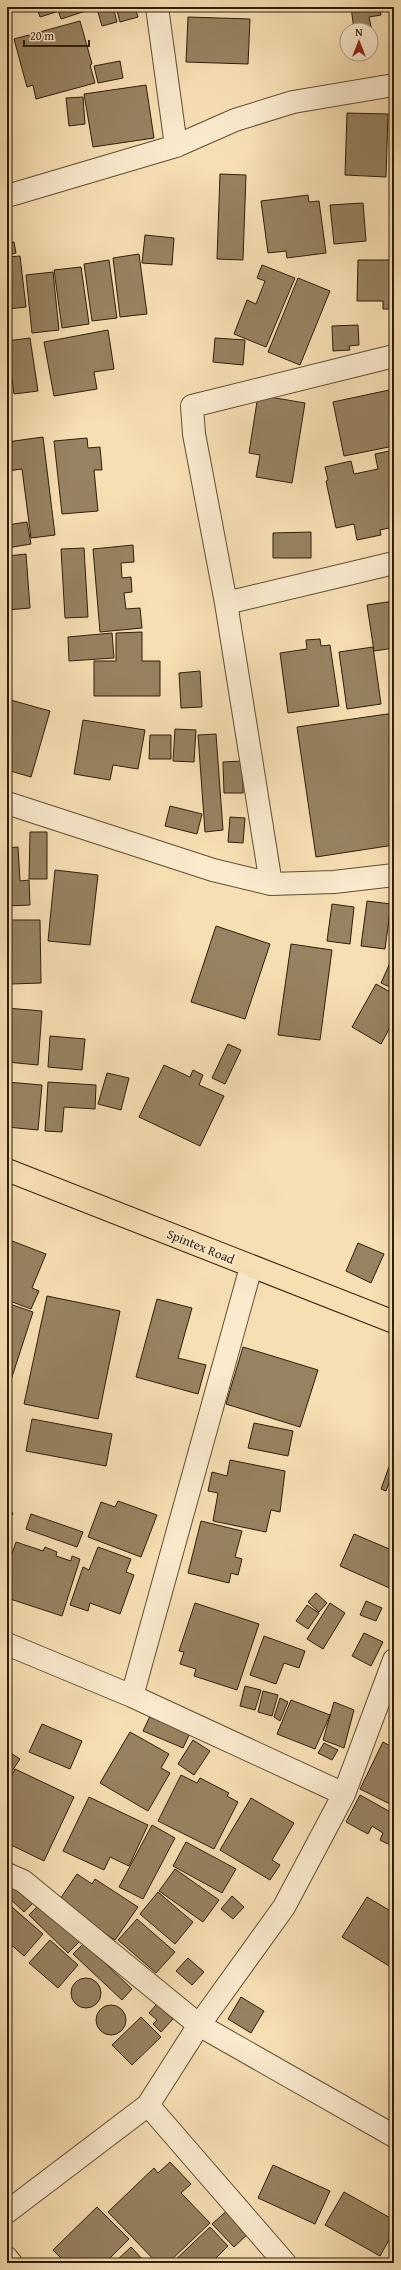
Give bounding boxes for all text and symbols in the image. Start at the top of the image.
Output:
scale bar [24,22,89,48]
north arrow [339,22,379,62]
text: N [355,24,363,40]
text: 20 m [30,27,54,44]
street label: Spintex Road [164,1224,238,1269]

